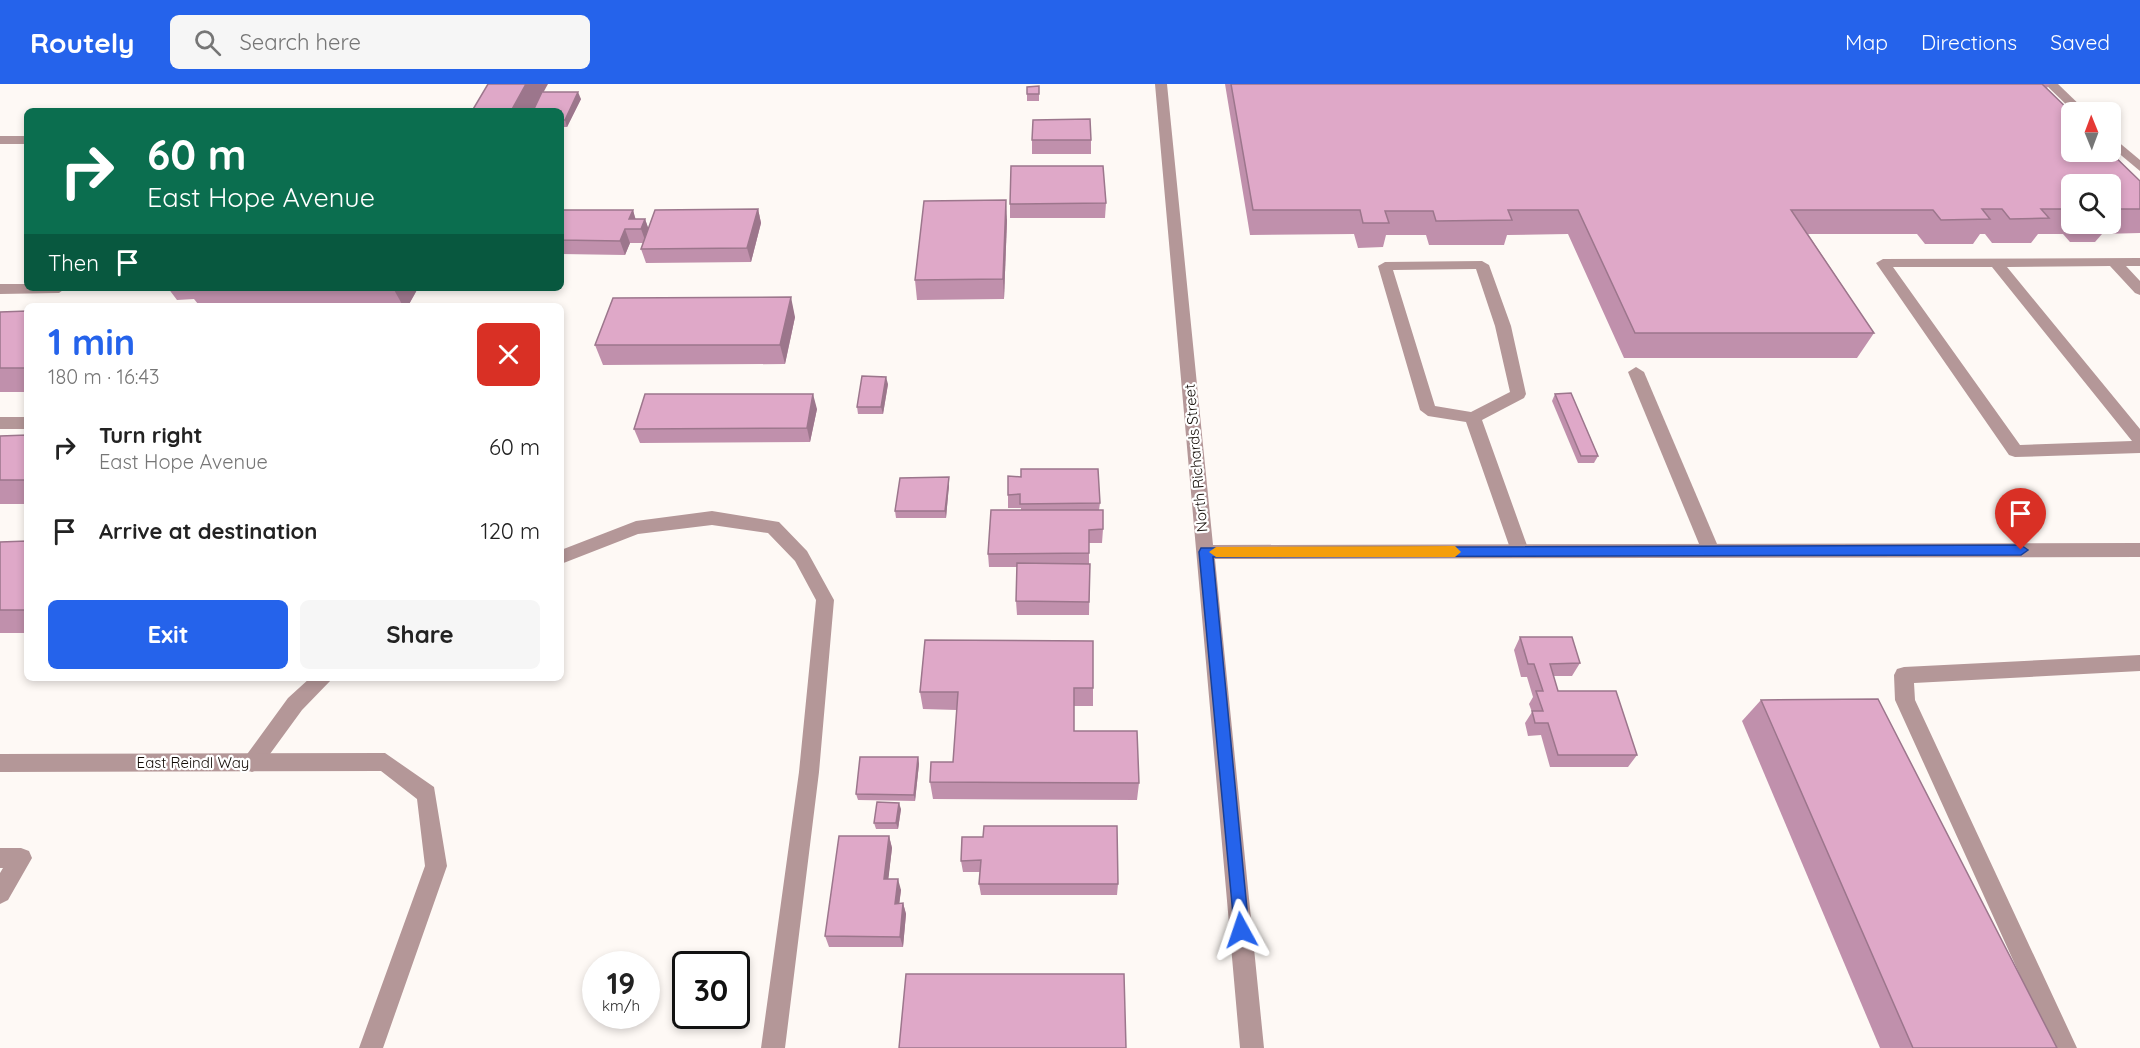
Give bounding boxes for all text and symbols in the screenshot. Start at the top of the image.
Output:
search box [170,15,590,69]
text: Routely [30,25,134,60]
icon: search [191,26,224,59]
text: Search here [239,28,361,56]
text: Map [1845,29,1888,55]
text: Directions [1921,29,2017,55]
text: Saved [2050,29,2110,55]
north arrow [2061,102,2121,162]
map controls [2061,102,2121,234]
text: 60 m [147,128,247,181]
icon: right [48,132,126,210]
button: search [2061,174,2121,234]
text: East Hope Avenue [147,180,375,214]
icon: arrive [111,246,144,279]
text: Then [48,249,99,277]
text: 1 min [48,319,135,364]
button: close [477,323,540,386]
text: 180 m · 16:43 [48,364,160,389]
street label: North Richards Street [1180,383,1211,533]
text: Turn right [99,421,203,449]
icon: right [48,431,81,464]
text: 60 m [489,433,540,461]
text: East Hope Avenue [99,449,268,474]
pin [1995,488,2046,550]
icon: arrive [2004,497,2037,530]
icon: arrive [48,515,81,548]
text: Arrive at destination [99,517,317,545]
text: 120 m [481,517,540,545]
button: Exit [48,600,288,669]
button: Share [300,600,540,669]
street label: East Reindl Way [137,753,249,772]
position arrow [1209,898,1273,962]
speed limit sign: 30 [672,951,750,1029]
text: 19 [607,964,635,1002]
text: km/h [602,996,640,1015]

